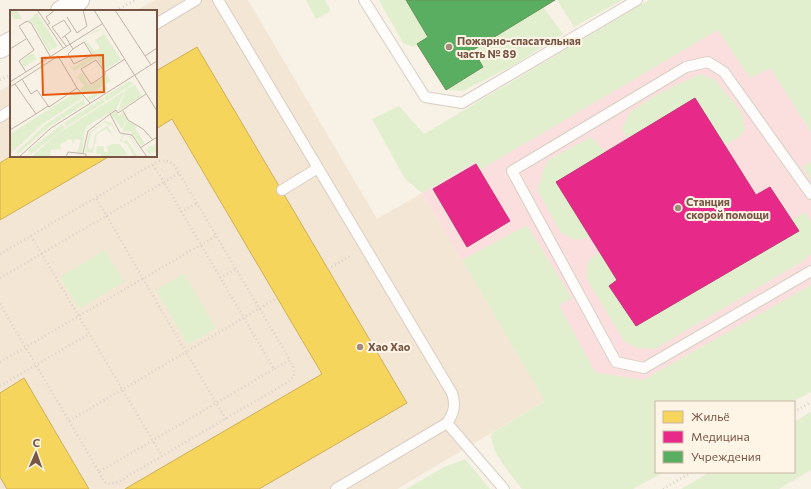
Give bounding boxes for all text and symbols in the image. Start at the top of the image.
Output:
inset map [10,10,157,157]
place label: Пожарно-спасательная часть № 89 [457,34,581,60]
marker: Пожарно-спасательная часть № 89 [444,42,454,52]
place label: Станция скорой помощи [686,195,769,221]
marker: Станция скорой помощи [673,203,683,213]
place label: Хао Хао [368,340,411,353]
marker: Хао Хао [355,342,365,352]
legend [655,401,795,473]
text: Жильё [691,409,730,423]
text: Медицина [691,429,750,443]
north arrow [16,433,56,473]
text: С [32,436,41,449]
text: Учреждения [691,449,761,463]

